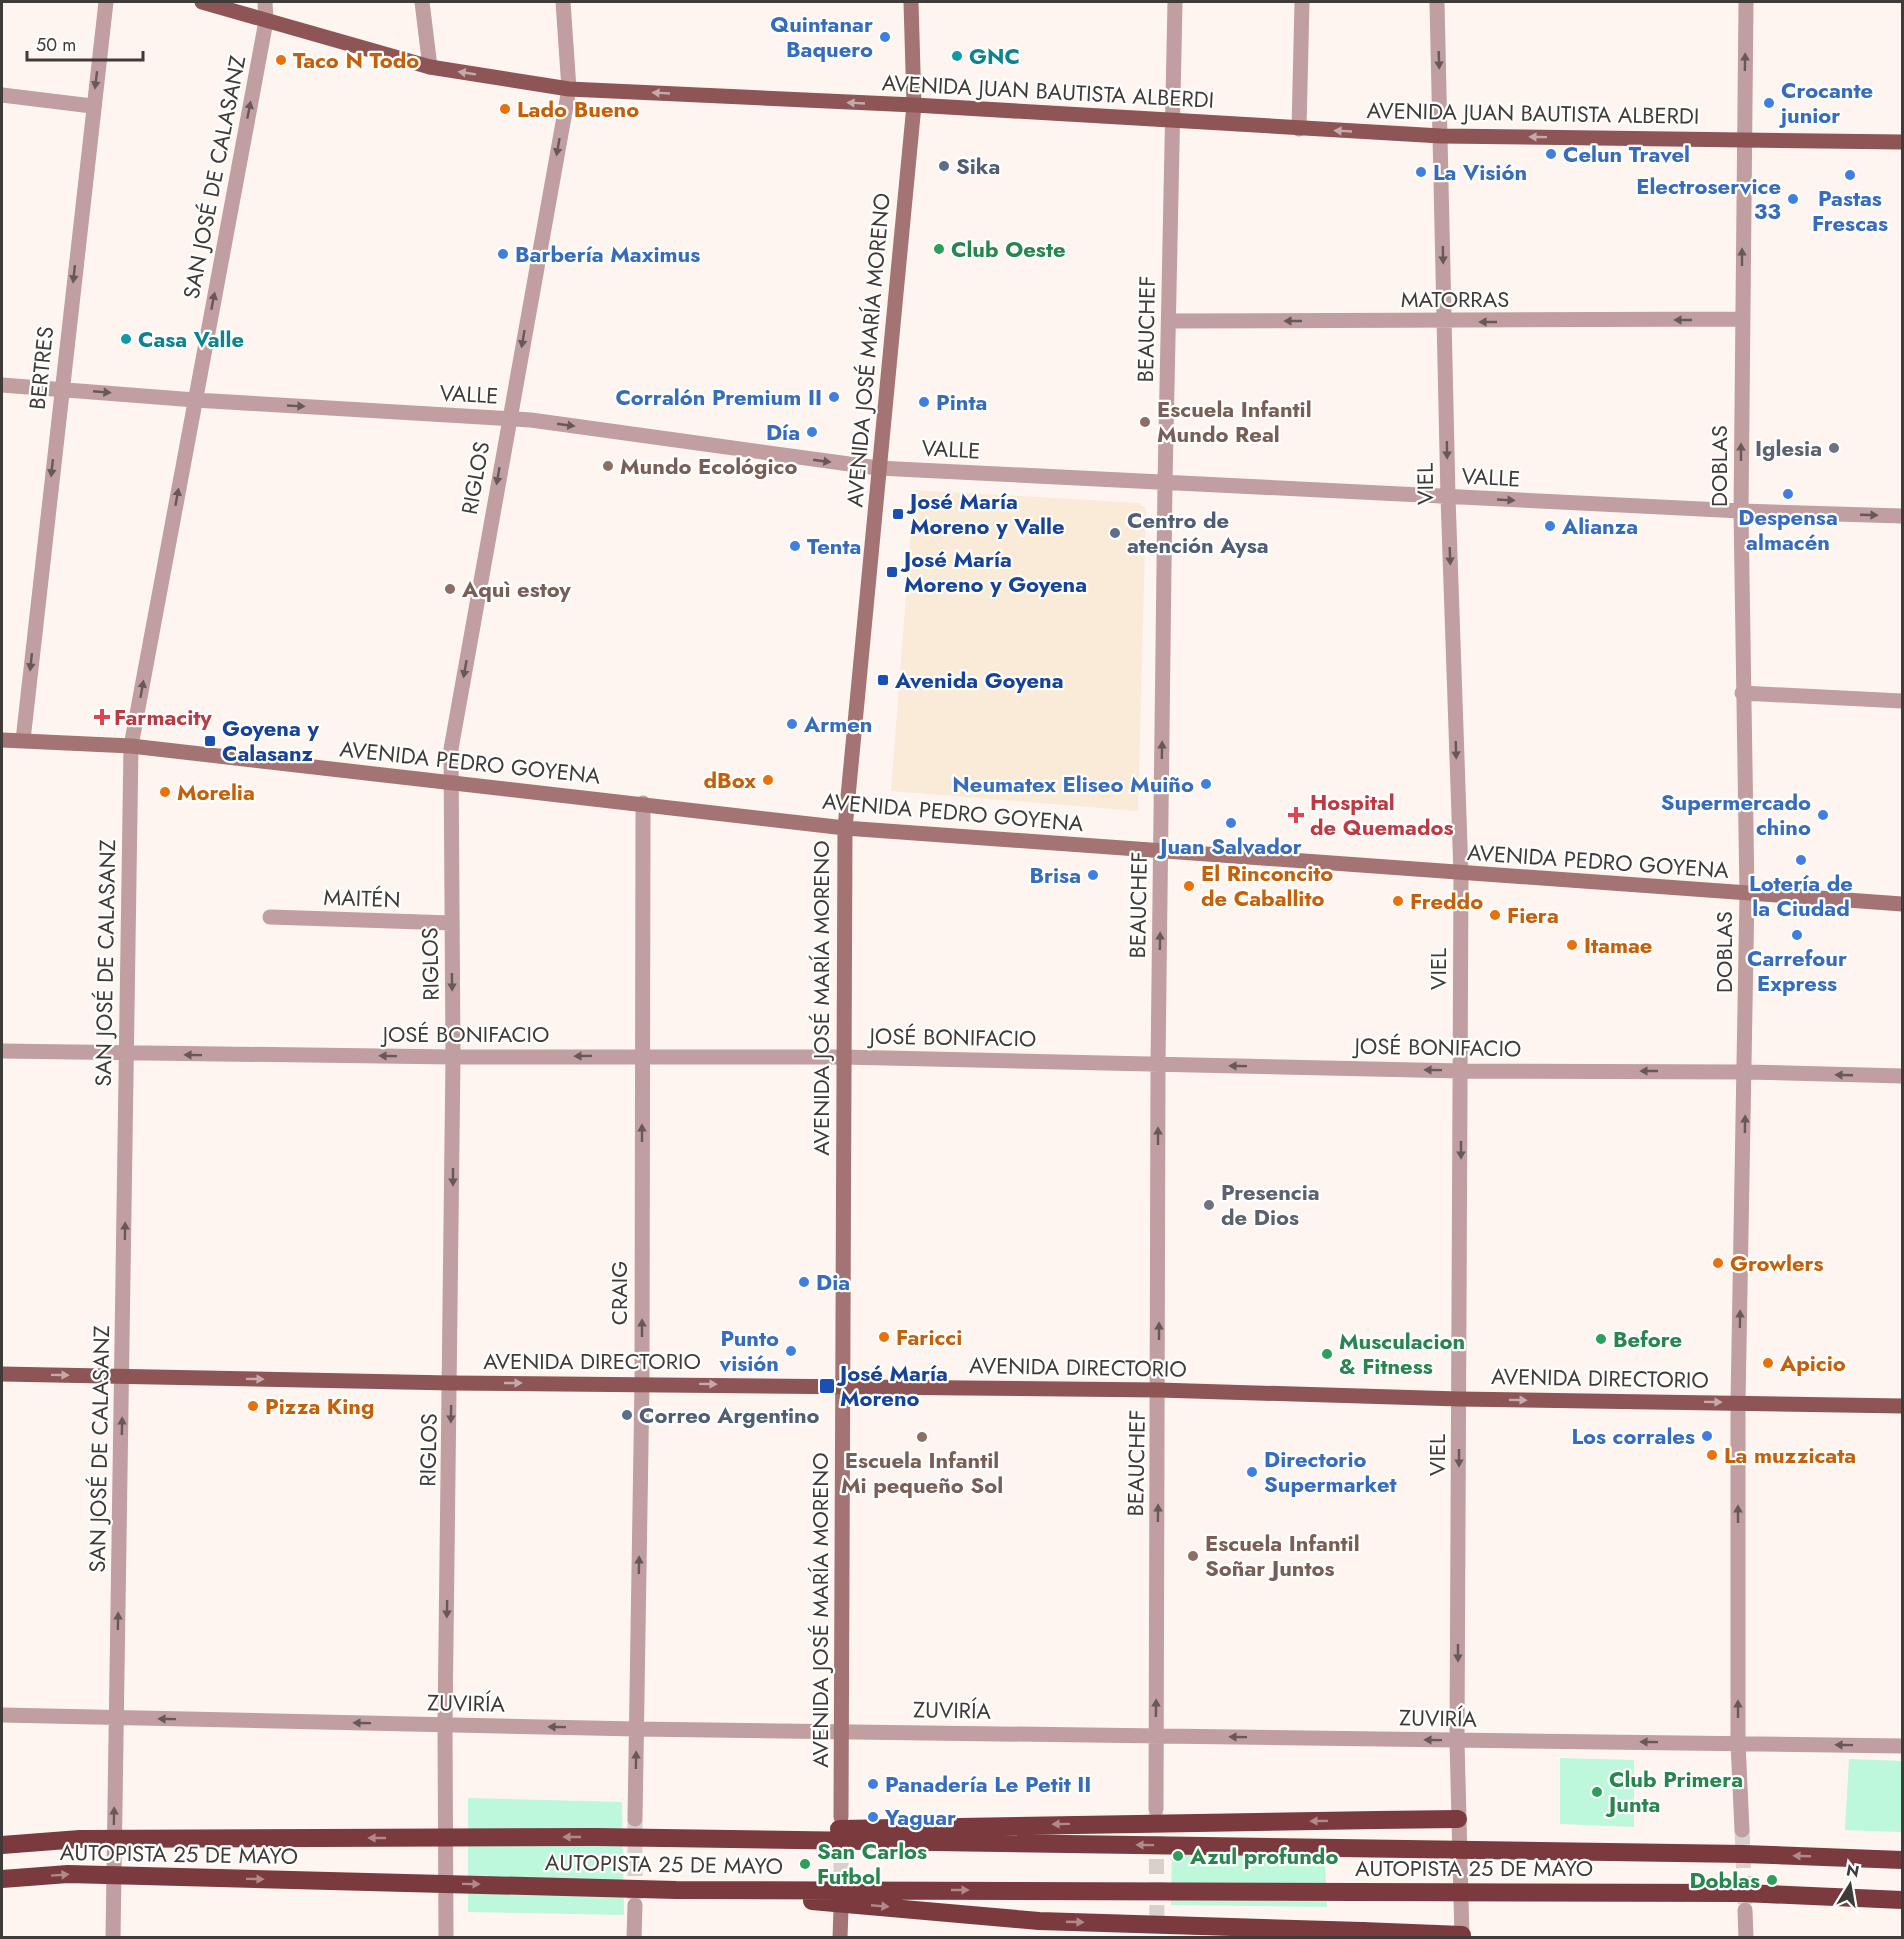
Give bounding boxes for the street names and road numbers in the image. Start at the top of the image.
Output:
street label: SAN JOSÉ DE CALASANZ [175,53,253,301]
street label: AVENIDA JUAN BAUTISTA ALBERDI [881,66,1215,116]
street label: AVENIDA JUAN BAUTISTA ALBERDI [1366,94,1700,132]
street label: AVENIDA JOSÉ MARÍA MORENO [838,191,898,509]
street label: BEAUCHEF [1129,275,1163,383]
street label: MATORRAS [1401,283,1509,315]
street label: BERTRES [21,325,61,411]
street label: VALLE [439,376,499,412]
street label: DOBLAS [1703,425,1735,507]
street label: VALLE [921,431,981,467]
street label: RIGLOS [453,439,497,517]
street label: VALLE [1461,459,1521,495]
street label: VIEL [1409,463,1441,505]
street label: AVENIDA PEDRO GOYENA [338,732,602,792]
street label: AVENIDA PEDRO GOYENA [821,785,1085,839]
street label: AVENIDA PEDRO GOYENA [1466,836,1730,886]
street label: SAN JOSÉ DE CALASANZ [87,839,123,1087]
street label: AVENIDA JOSÉ MARÍA MORENO [805,840,837,1156]
street label: BEAUCHEF [1121,851,1155,959]
street label: MAITÉN [323,881,401,915]
street label: DOBLAS [1708,911,1740,993]
street label: RIGLOS [413,927,447,1001]
street label: VIEL [1422,948,1454,990]
street label: JOSÉ BONIFACIO [380,1018,549,1050]
street label: JOSÉ BONIFACIO [866,1019,1037,1054]
street label: JOSÉ BONIFACIO [1351,1029,1522,1064]
street label: CRAIG [603,1261,635,1325]
street label: SAN JOSÉ DE CALASANZ [81,1325,117,1573]
street label: AVENIDA DIRECTORIO [483,1345,701,1377]
street label: AVENIDA DIRECTORIO [969,1349,1187,1385]
street label: AVENIDA DIRECTORIO [1491,1360,1709,1396]
street label: BEAUCHEF [1119,1409,1153,1517]
street label: RIGLOS [411,1413,445,1487]
street label: VIEL [1421,1434,1453,1476]
street label: AVENIDA JOSÉ MARÍA MORENO [804,1452,836,1768]
street label: ZUVIRÍA [427,1686,506,1720]
street label: ZUVIRÍA [913,1693,992,1727]
street label: ZUVIRÍA [1399,1701,1478,1735]
street label: AUTOPISTA 25 DE MAYO [60,1836,298,1872]
street label: AUTOPISTA 25 DE MAYO [545,1846,783,1882]
street label: AUTOPISTA 25 DE MAYO [1355,1852,1593,1884]

